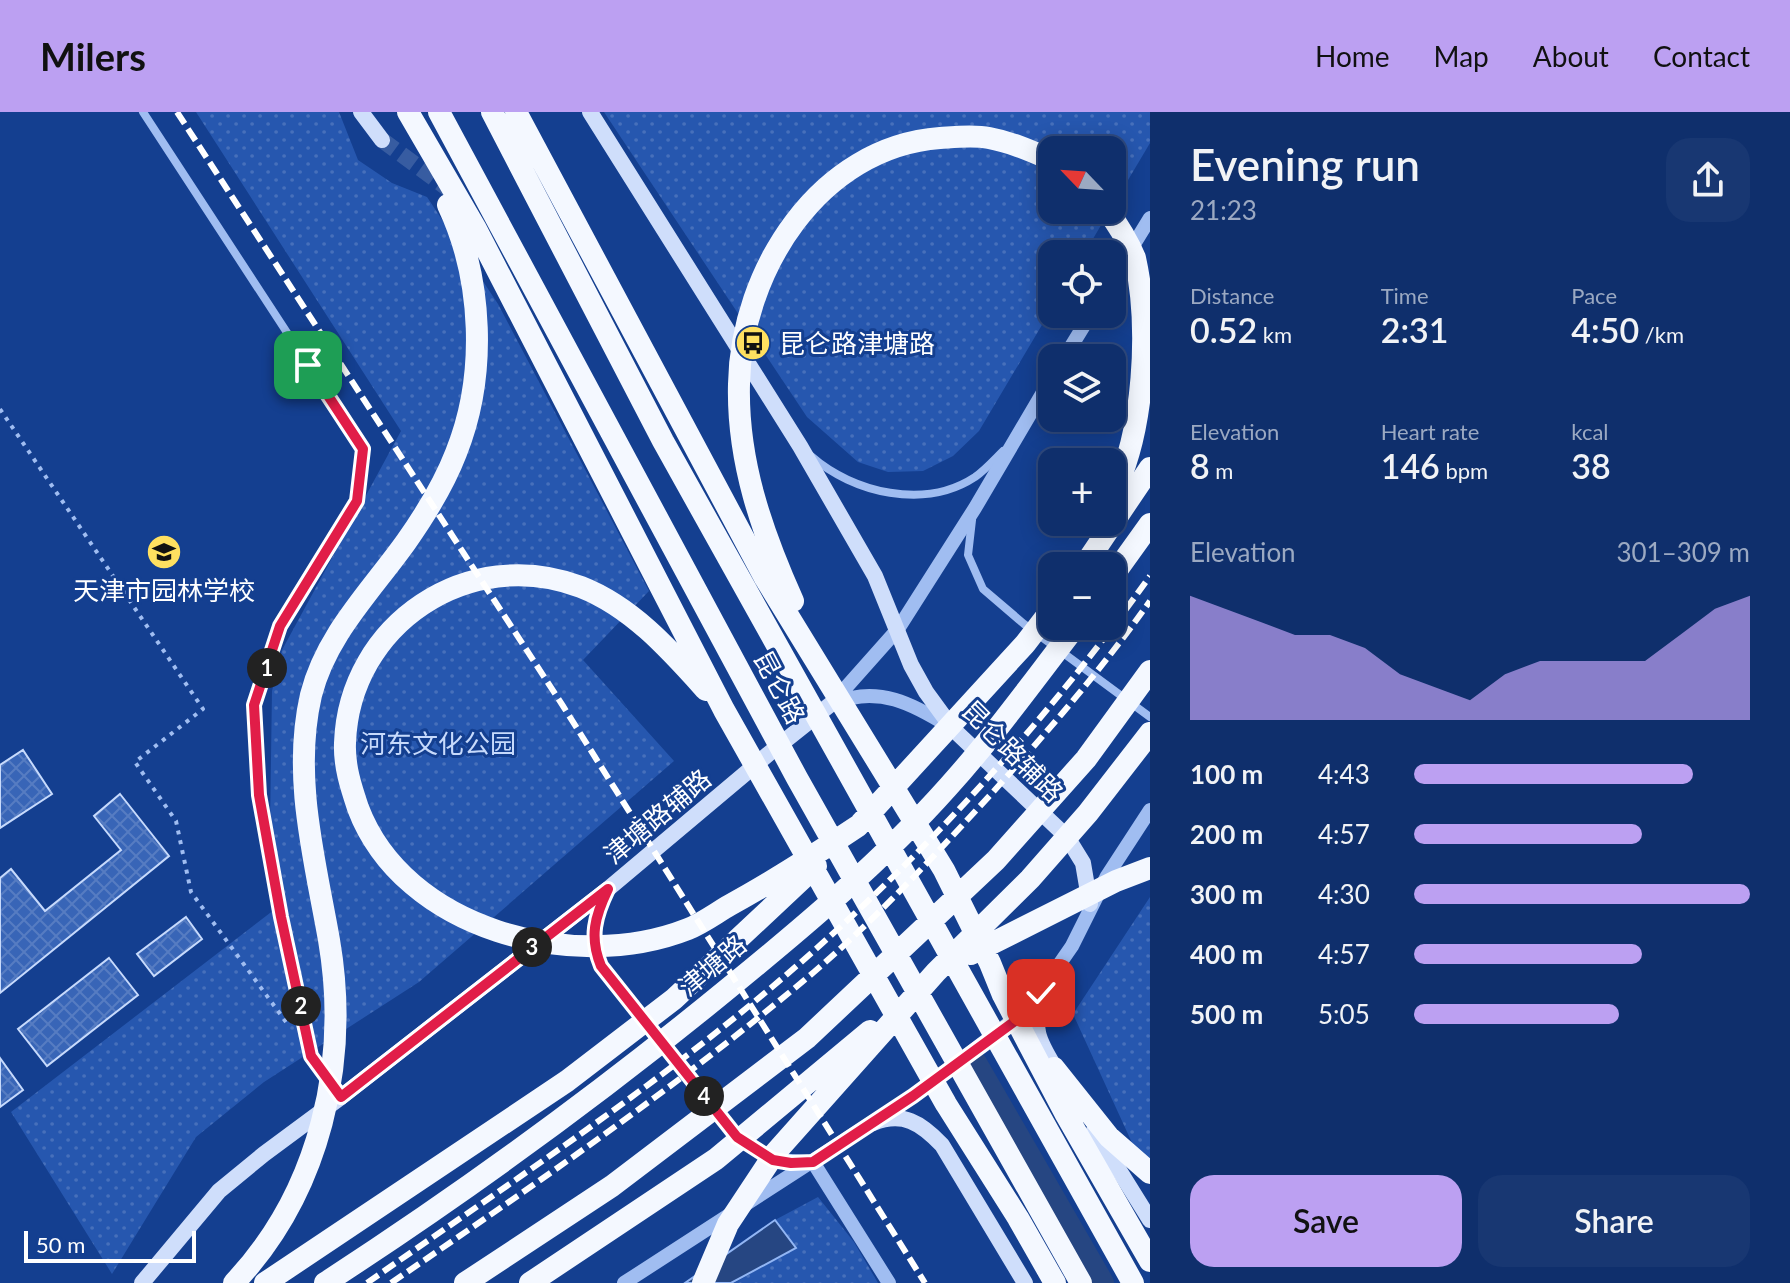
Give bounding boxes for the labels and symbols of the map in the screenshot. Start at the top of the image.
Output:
north arrow [1038,136,1126,224]
bus stop icon: 昆仑路津塘路 [734,324,772,362]
place label: 昆仑路津塘路 [779,327,935,359]
pin [274,331,342,399]
school or university icon: 天津市园林学校 [145,533,183,571]
place label: 天津市园林学校 [73,574,255,606]
street label: 昆仑路 [748,645,812,729]
pin: 1 [247,648,287,688]
street label: 昆仑路辅路 [956,694,1070,808]
park label: 河东文化公园 [360,727,516,759]
street label: 津塘路辅路 [597,762,717,870]
pin: 3 [512,927,552,967]
street label: 津塘路 [672,928,752,1002]
pin [1007,959,1075,1027]
pin: 2 [281,986,321,1026]
pin: 4 [684,1076,724,1116]
scale bar [24,1227,196,1263]

